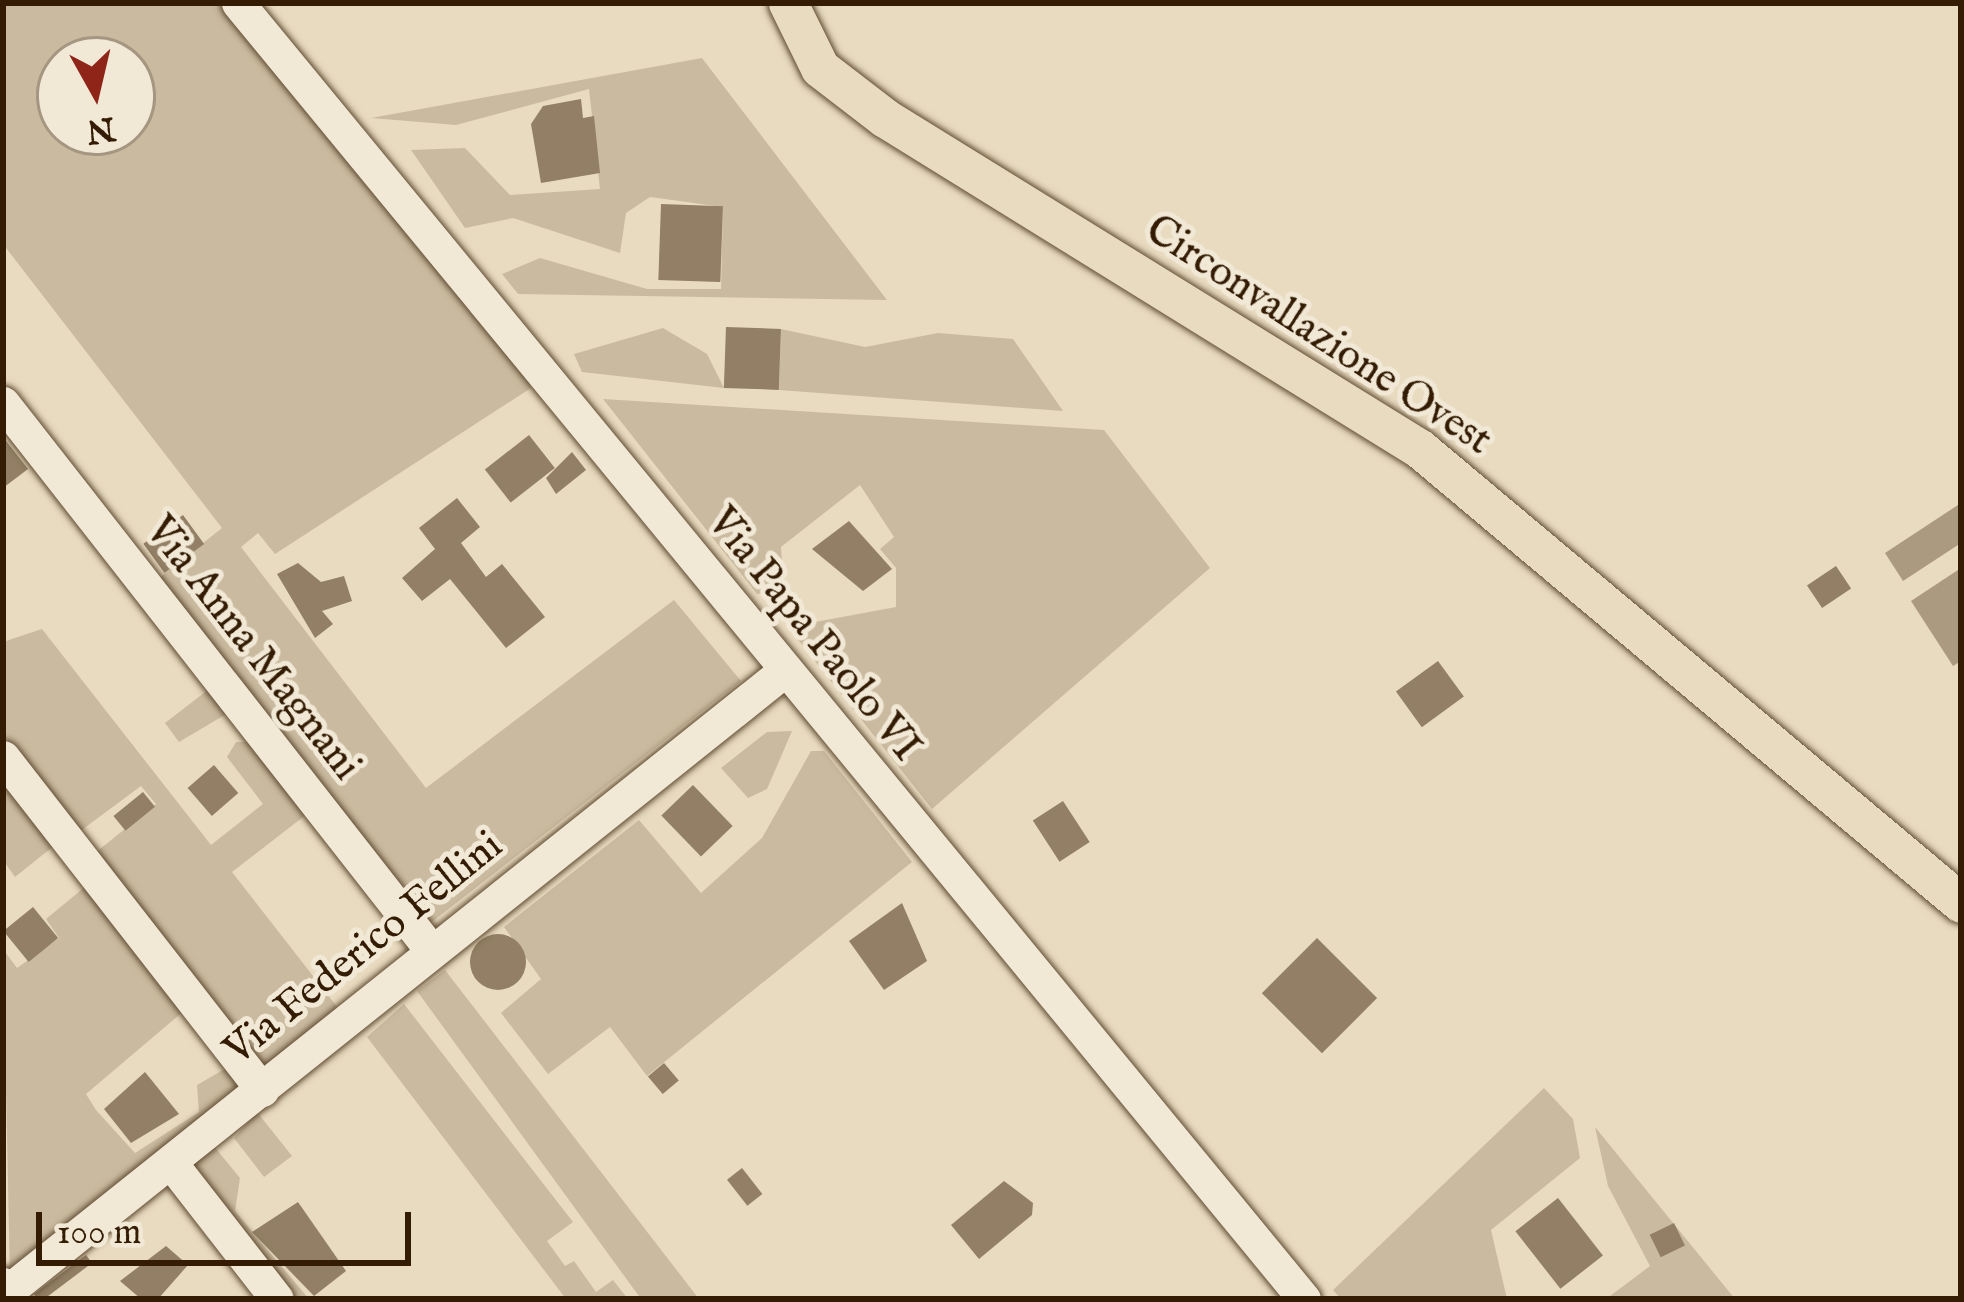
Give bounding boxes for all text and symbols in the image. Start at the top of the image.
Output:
north arrow [36,36,156,156]
text: N [84,106,118,151]
street label: Circonvallazione Ovest [1136,205,1500,467]
street label: Via Papa Paolo VI [695,498,931,772]
street label: Via Anna Magnani [133,507,371,791]
street label: Via Federico Fellini [215,821,513,1077]
scale bar [42,1188,417,1262]
text: 100 m [57,1210,141,1256]

